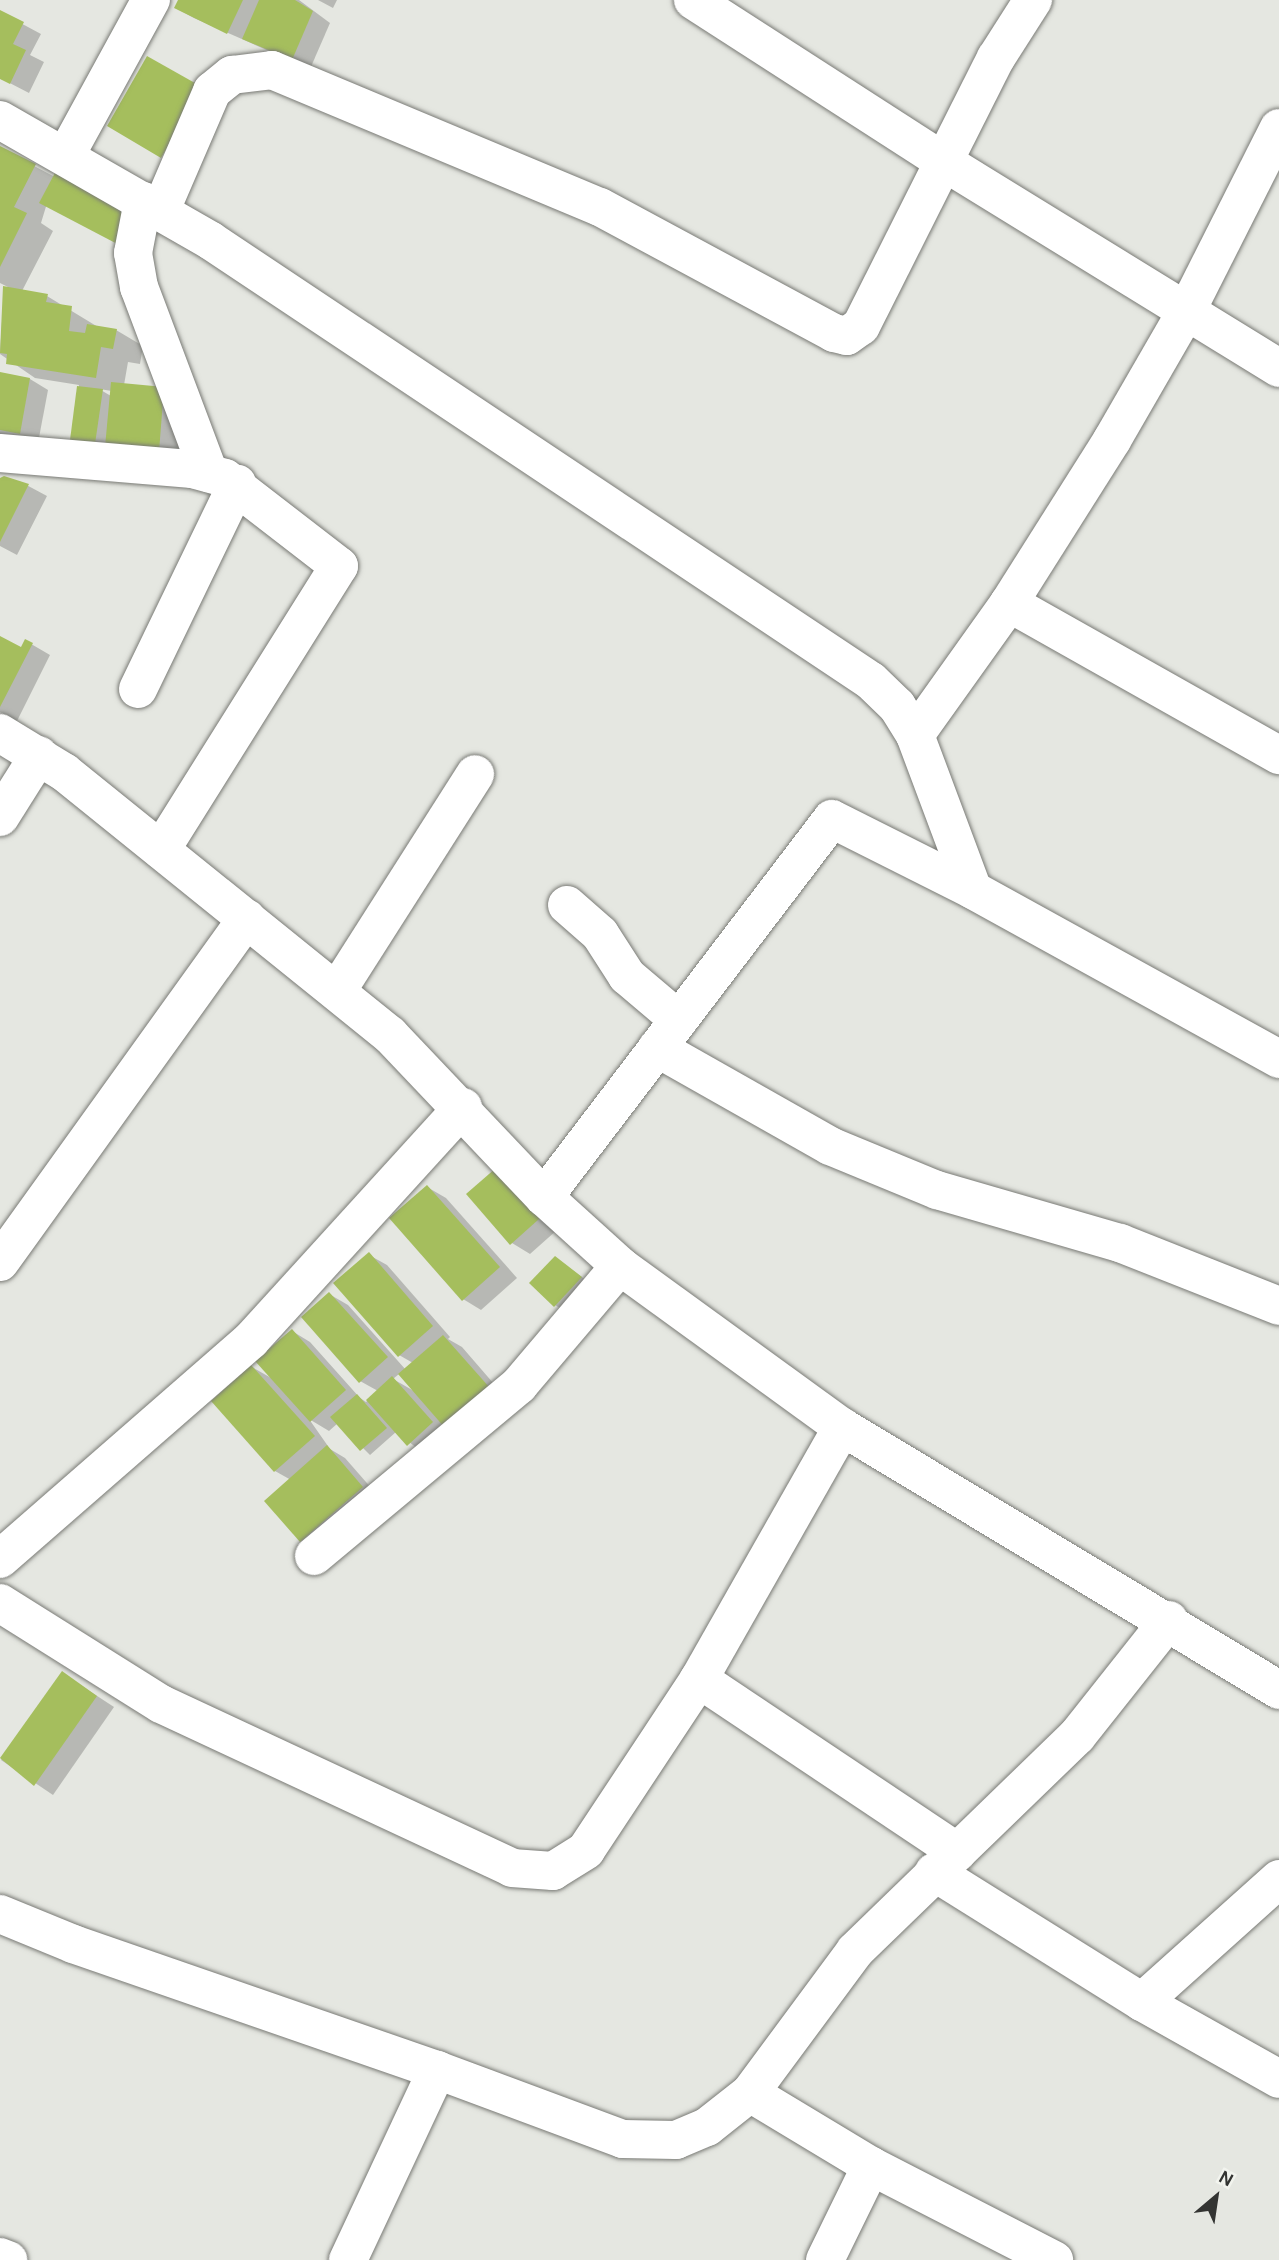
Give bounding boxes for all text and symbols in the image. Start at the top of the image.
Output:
north arrow [1181,2162,1251,2232]
text: N [1215,2166,1237,2192]

